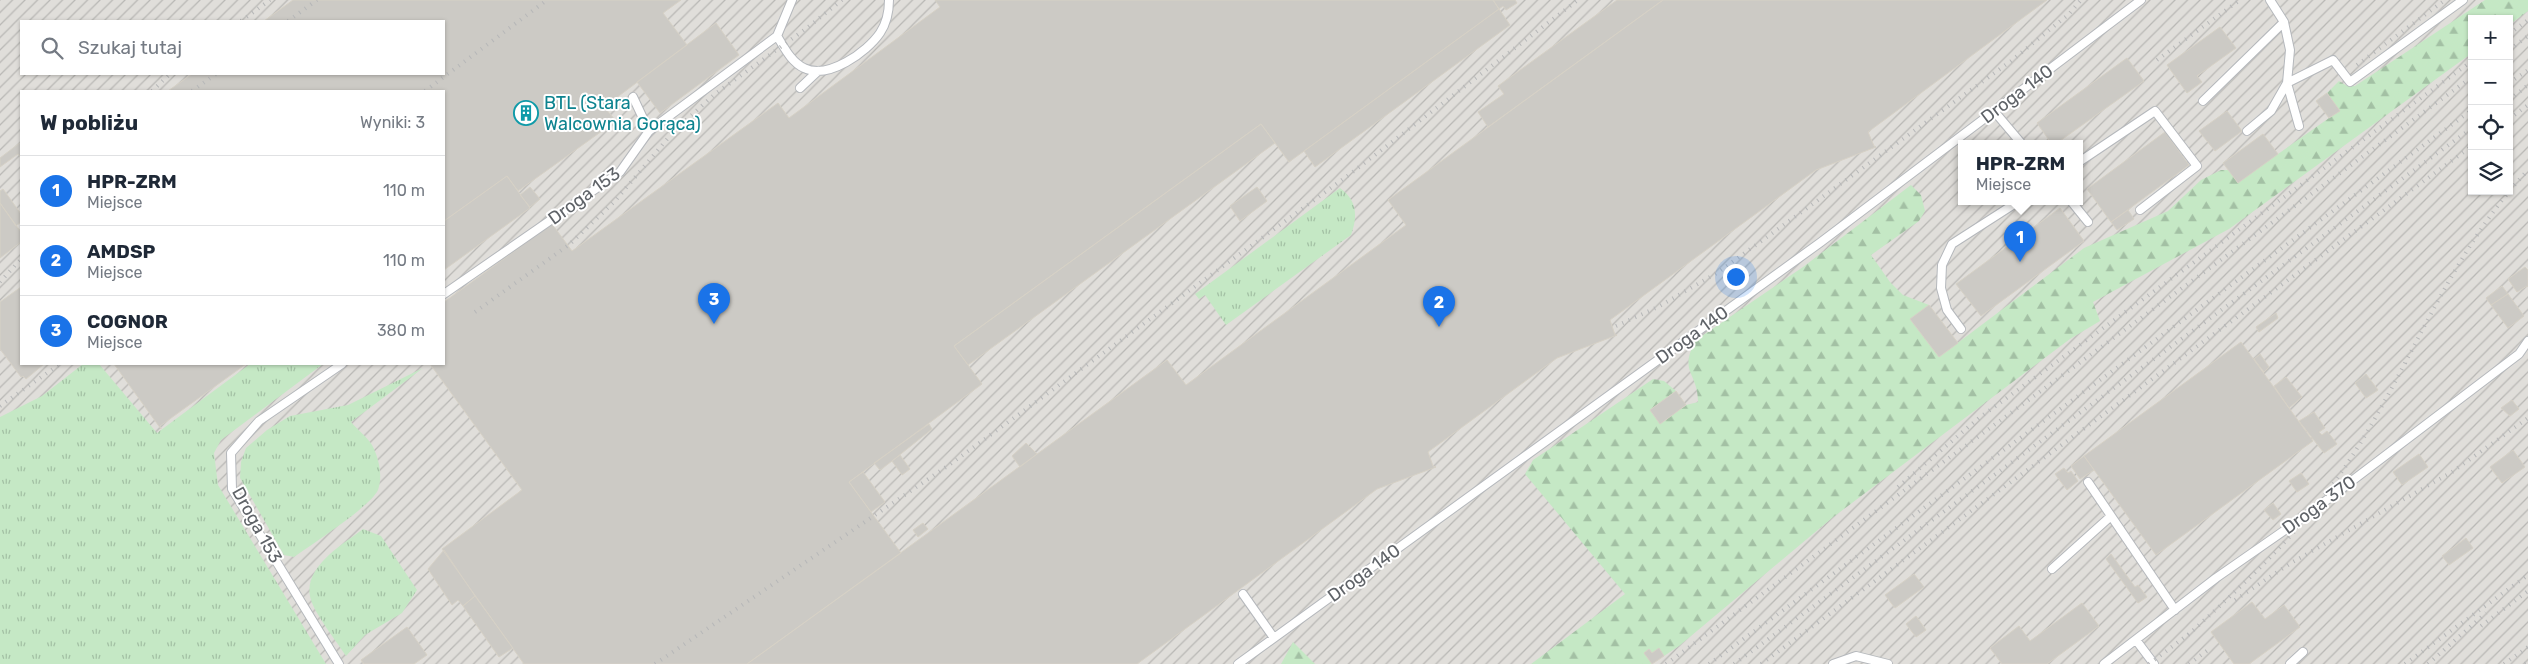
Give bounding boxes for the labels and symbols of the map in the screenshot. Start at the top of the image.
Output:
street label: Droga 140 [1977,60,2057,128]
place label: BTL (Stara Walcownia Gorąca) [544,92,701,135]
building icon: BTL (Stara Walcownia Gorąca) [513,100,539,126]
street label: Droga 153 [544,162,624,230]
pin: 1 [2004,221,2036,262]
your location [1723,264,1749,290]
pin: 3 [698,283,730,324]
pin: 2 [1423,286,1455,327]
street label: Droga 140 [1651,301,1733,369]
street label: Droga 370 [2278,471,2360,539]
street label: Droga 153 [227,483,287,567]
street label: Droga 140 [1323,539,1405,607]

